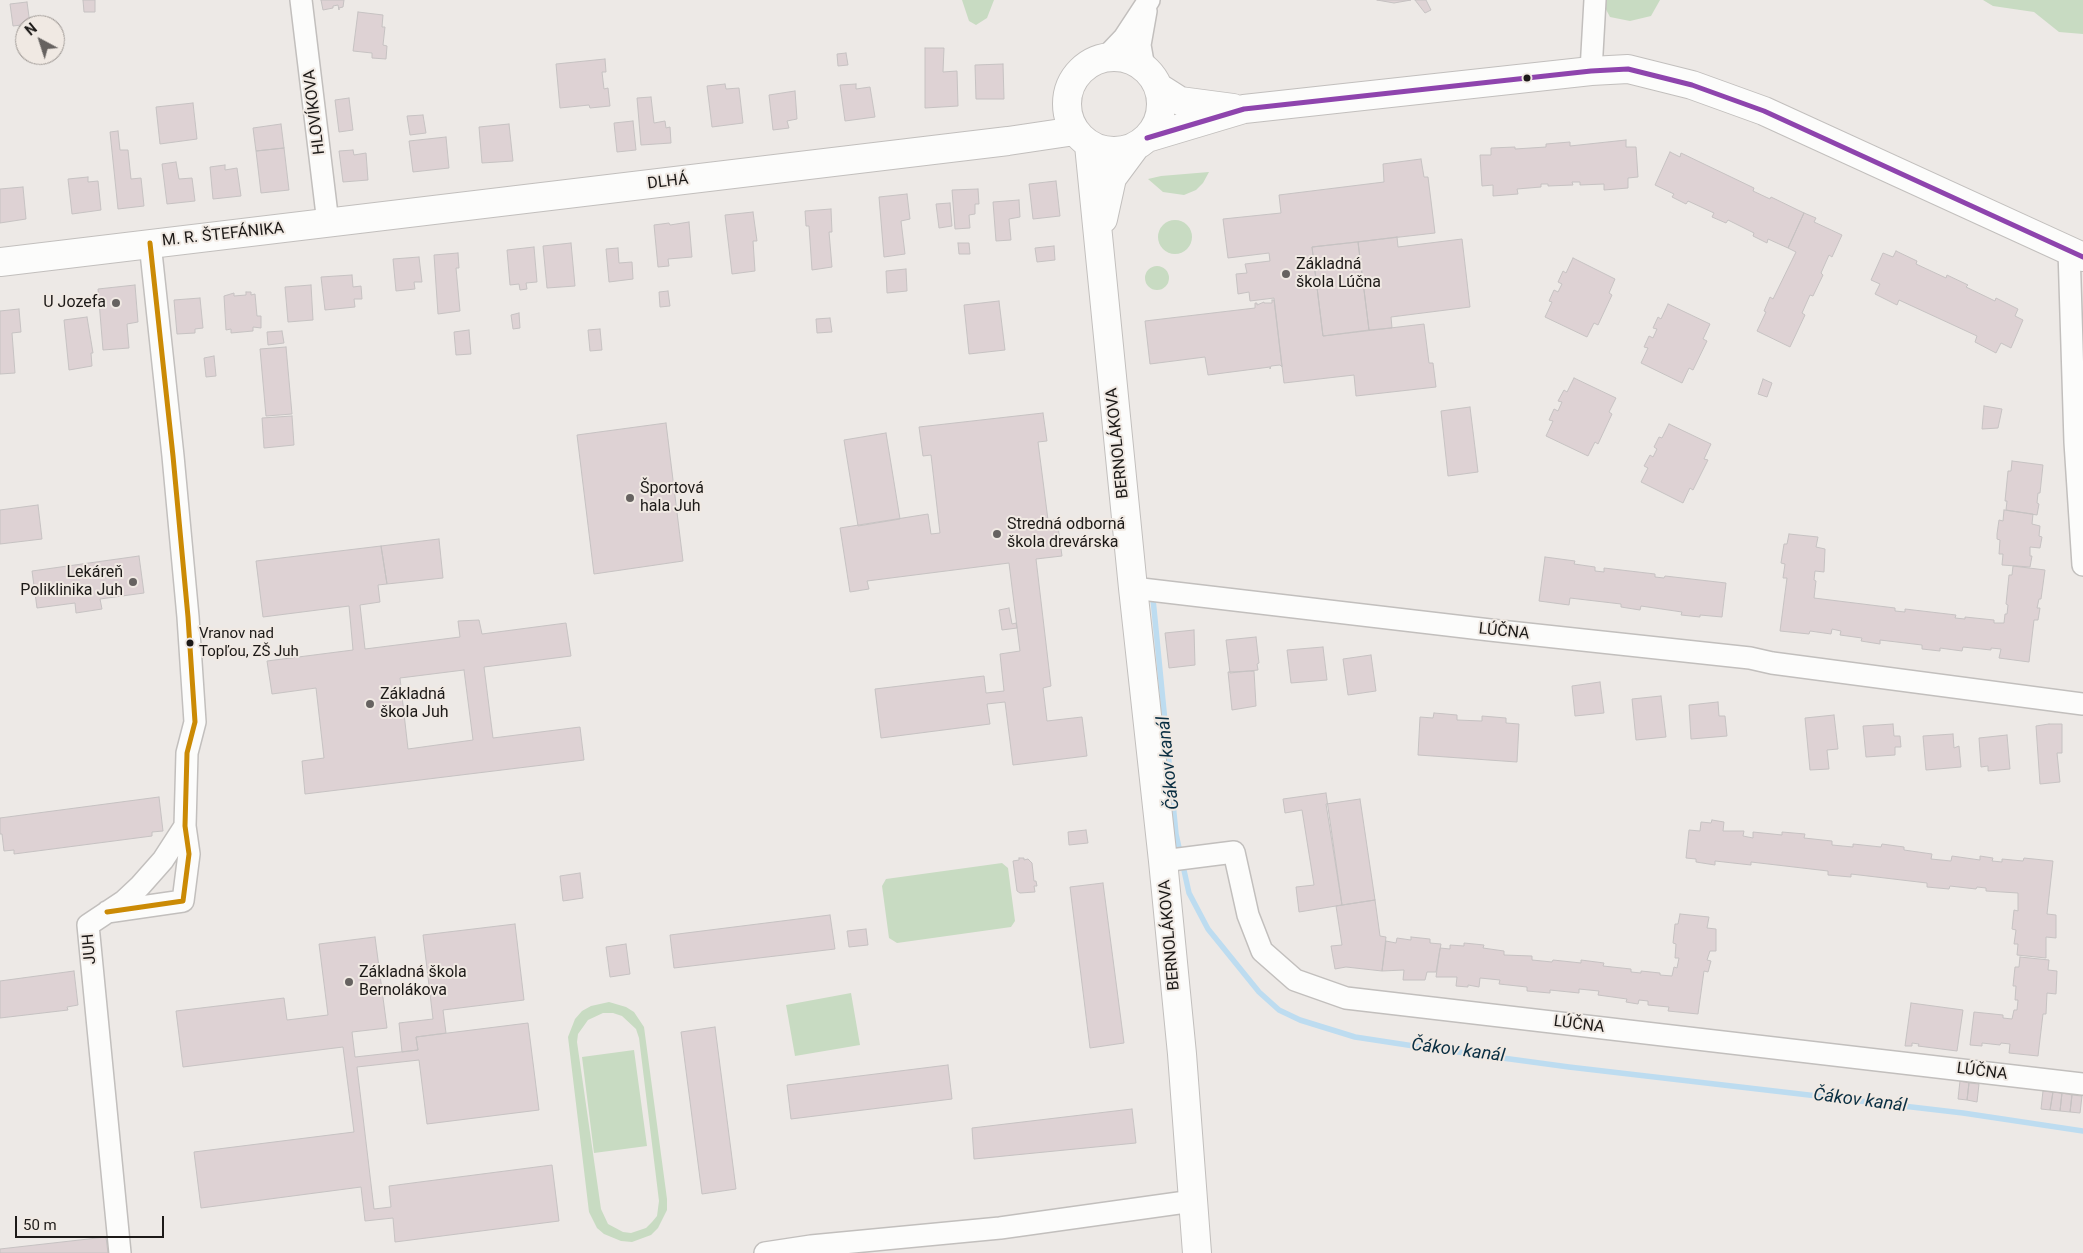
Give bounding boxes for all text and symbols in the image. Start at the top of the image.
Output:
north arrow [15,15,65,65]
text: N [22,20,40,39]
street label: HLOVÍKOVA [300,68,330,156]
unlabelled marker [1522,73,1532,83]
street label: DLHÁ [646,170,690,194]
street label: M. R. ŠTEFÁNIKA [161,219,285,251]
place label: Základná škola Lúčna [1296,255,1381,293]
marker: Základná škola Lúčna [1280,268,1292,280]
place label: U Jozefa [43,293,106,313]
marker: U Jozefa [110,297,122,309]
street label: BERNOLÁKOVA [1103,387,1133,499]
place label: Športová hala Juh [640,479,704,517]
marker: Športová hala Juh [624,492,636,504]
place label: Stredná odborná škola drevárska [1007,515,1125,553]
marker: Stredná odborná škola drevárska [991,528,1003,540]
place label: Lekáreň Poliklinika Juh [20,563,123,601]
marker: Lekáreň Poliklinika Juh [127,576,139,588]
street label: LÚČNA [1478,620,1530,644]
place label: Vranov nad Topľou, ZŠ Juh [199,625,299,660]
marker: Vranov nad Topľou, ZŠ Juh [185,638,195,648]
place label: Základná škola Juh [380,685,449,723]
marker: Základná škola Juh [364,698,376,710]
water label: Čákov kanál [1153,715,1185,811]
street label: BERNOLÁKOVA [1156,879,1184,991]
street label: JUH [79,933,101,965]
place label: Základná škola Bernolákova [359,963,467,1001]
marker: Základná škola Bernolákova [343,976,355,988]
street label: LÚČNA [1553,1012,1605,1038]
water label: Čákov kanál [1410,1035,1506,1067]
street label: LÚČNA [1956,1059,2008,1085]
water label: Čákov kanál [1812,1085,1908,1117]
scale bar [18,1206,166,1238]
text: 50 m [23,1216,57,1234]

